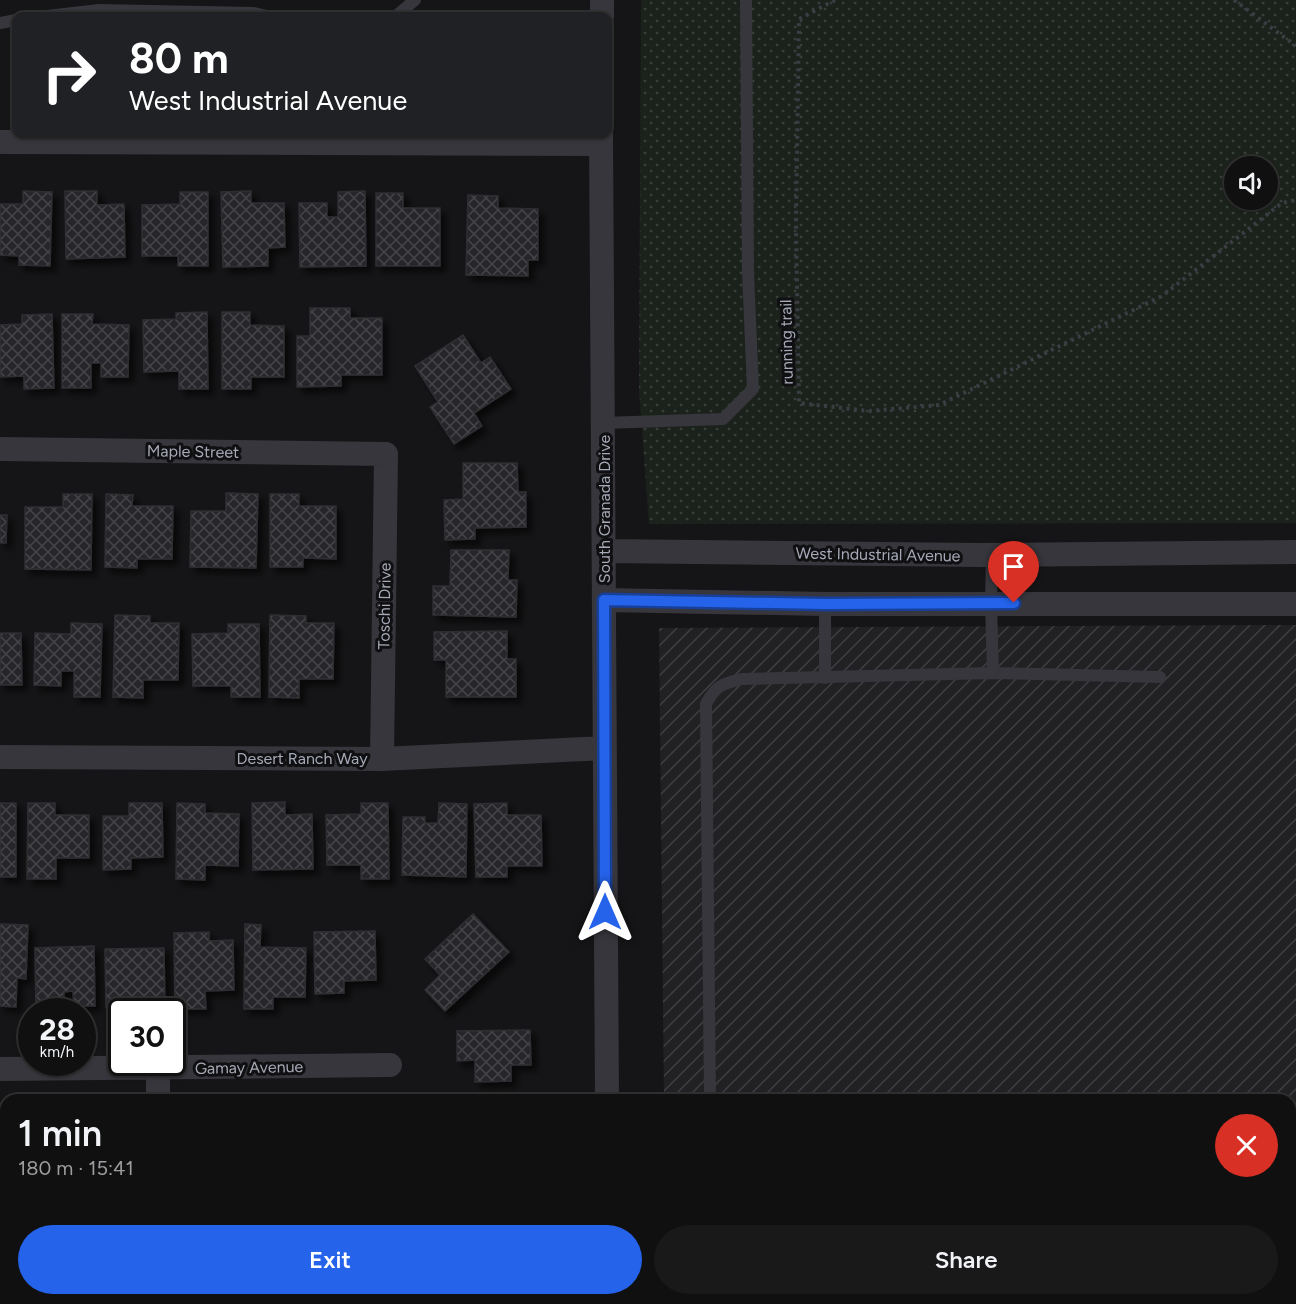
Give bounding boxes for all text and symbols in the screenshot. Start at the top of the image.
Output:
text: 80 m [129,33,229,84]
icon: right [30,36,108,114]
text: West Industrial Avenue [129,84,407,117]
map controls [1224,156,1278,210]
button: sound [1224,156,1278,210]
street label: running trail [776,299,797,385]
street label: South Granada Drive [595,435,614,583]
street label: Maple Street [147,441,239,462]
pin [988,541,1039,603]
street label: West Industrial Avenue [795,544,961,565]
icon: arrive [997,550,1030,583]
street label: Toschi Drive [374,562,395,650]
street label: Desert Ranch Way [236,749,368,768]
position arrow [573,880,637,944]
speed limit sign: 30 [108,998,186,1076]
text: 28 [39,1011,75,1048]
text: km/h [40,1043,74,1061]
street label: Gamay Avenue [195,1057,304,1078]
text: 1 min [18,1112,102,1155]
button: close [1215,1114,1278,1177]
text: 180 m · 15:41 [18,1156,134,1180]
button: Exit [18,1225,642,1294]
button: Share [654,1225,1278,1294]

